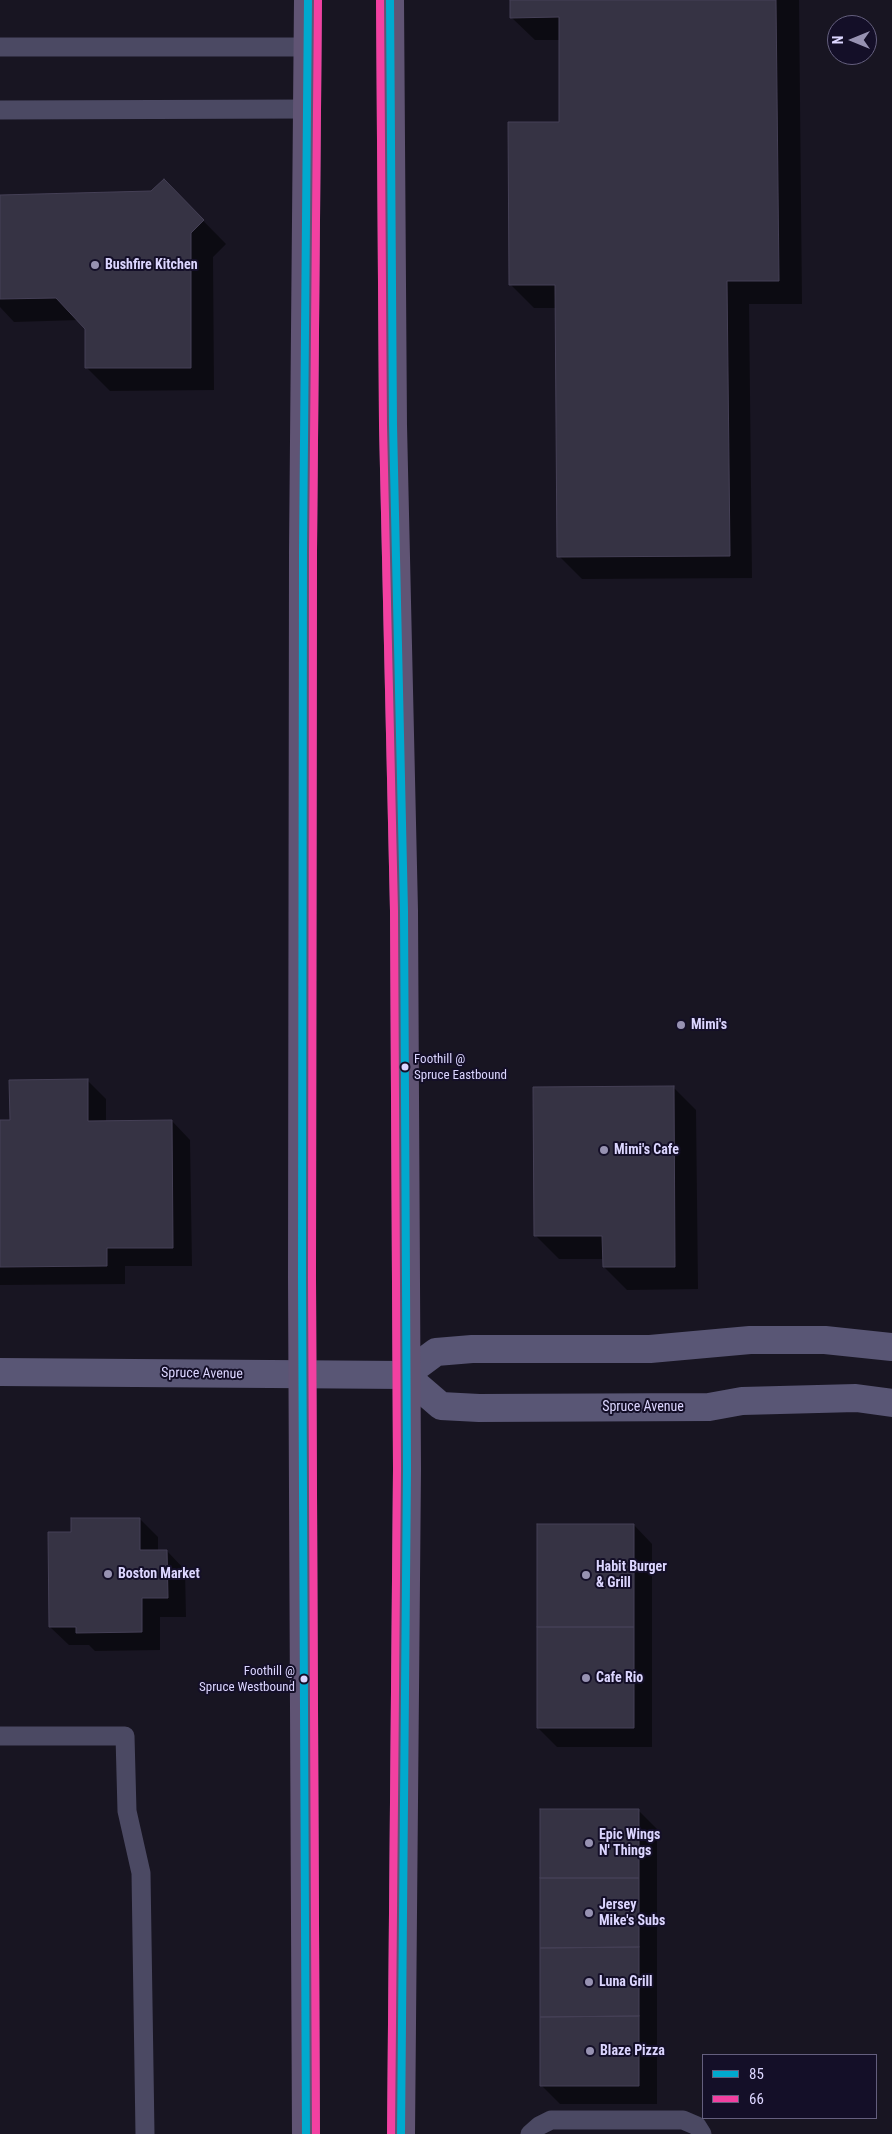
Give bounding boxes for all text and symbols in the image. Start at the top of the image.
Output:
north arrow [827,15,877,65]
text: N [830,36,846,44]
place label: Bushfire Kitchen [105,257,198,273]
marker: Bushfire Kitchen [89,259,101,271]
place label: Mimi's [691,1017,727,1033]
marker: Mimi's [675,1019,687,1031]
place label: Foothill @ Spruce Eastbound [414,1052,507,1083]
marker: Foothill @ Spruce Eastbound [400,1062,410,1072]
place label: Mimi's Cafe [614,1142,679,1158]
marker: Mimi's Cafe [598,1144,610,1156]
street label: Spruce Avenue [161,1365,243,1383]
street label: Spruce Avenue [602,1399,684,1415]
place label: Habit Burger & Grill [596,1559,667,1591]
place label: Boston Market [118,1566,200,1582]
marker: Boston Market [102,1568,114,1580]
marker: Habit Burger & Grill [580,1569,592,1581]
place label: Foothill @ Spruce Westbound [199,1664,295,1695]
place label: Cafe Rio [596,1670,643,1686]
marker: Cafe Rio [580,1672,592,1684]
marker: Foothill @ Spruce Westbound [299,1674,309,1684]
place label: Epic Wings N' Things [599,1827,660,1860]
marker: Epic Wings N' Things [583,1837,595,1849]
place label: Jersey Mike's Subs [599,1897,665,1930]
marker: Jersey Mike's Subs [583,1907,595,1919]
place label: Luna Grill [599,1974,653,1990]
marker: Luna Grill [583,1976,595,1988]
place label: Blaze Pizza [600,2043,665,2059]
marker: Blaze Pizza [584,2045,596,2057]
legend [702,2054,877,2119]
text: 85 [749,2065,764,2083]
text: 66 [749,2090,764,2108]

